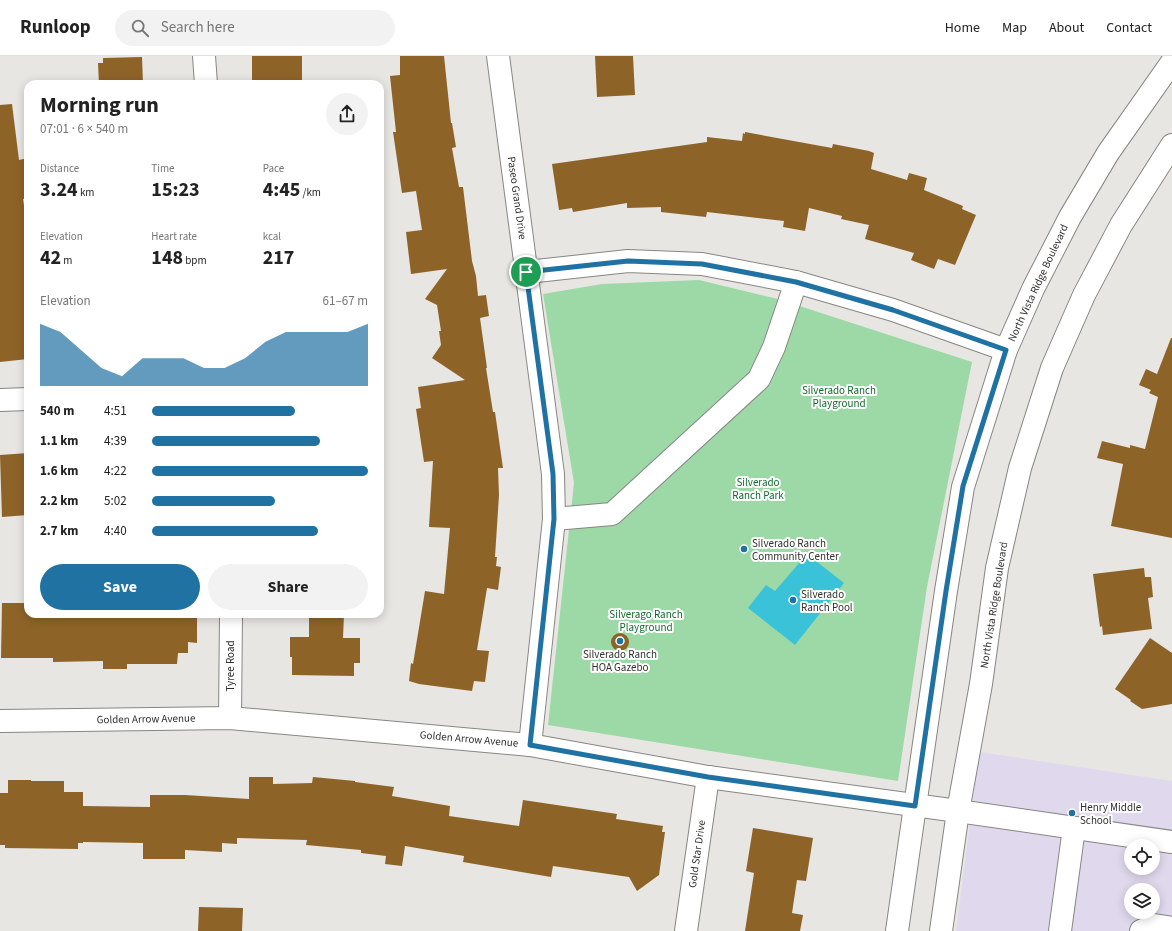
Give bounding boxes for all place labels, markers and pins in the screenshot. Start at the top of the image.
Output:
pin [509,255,543,289]
place label: Silverado Ranch Community Center [752,536,839,564]
marker: Silverado Ranch Community Center [739,544,749,554]
place label: Silverado Ranch Pool [801,587,853,615]
marker: Silverado Ranch Pool [788,595,798,605]
marker: Silverado Ranch HOA Gazebo [615,636,625,646]
place label: Silverado Ranch HOA Gazebo [583,647,657,675]
place label: Henry Middle School [1080,800,1142,828]
marker: Henry Middle School [1067,808,1077,818]

